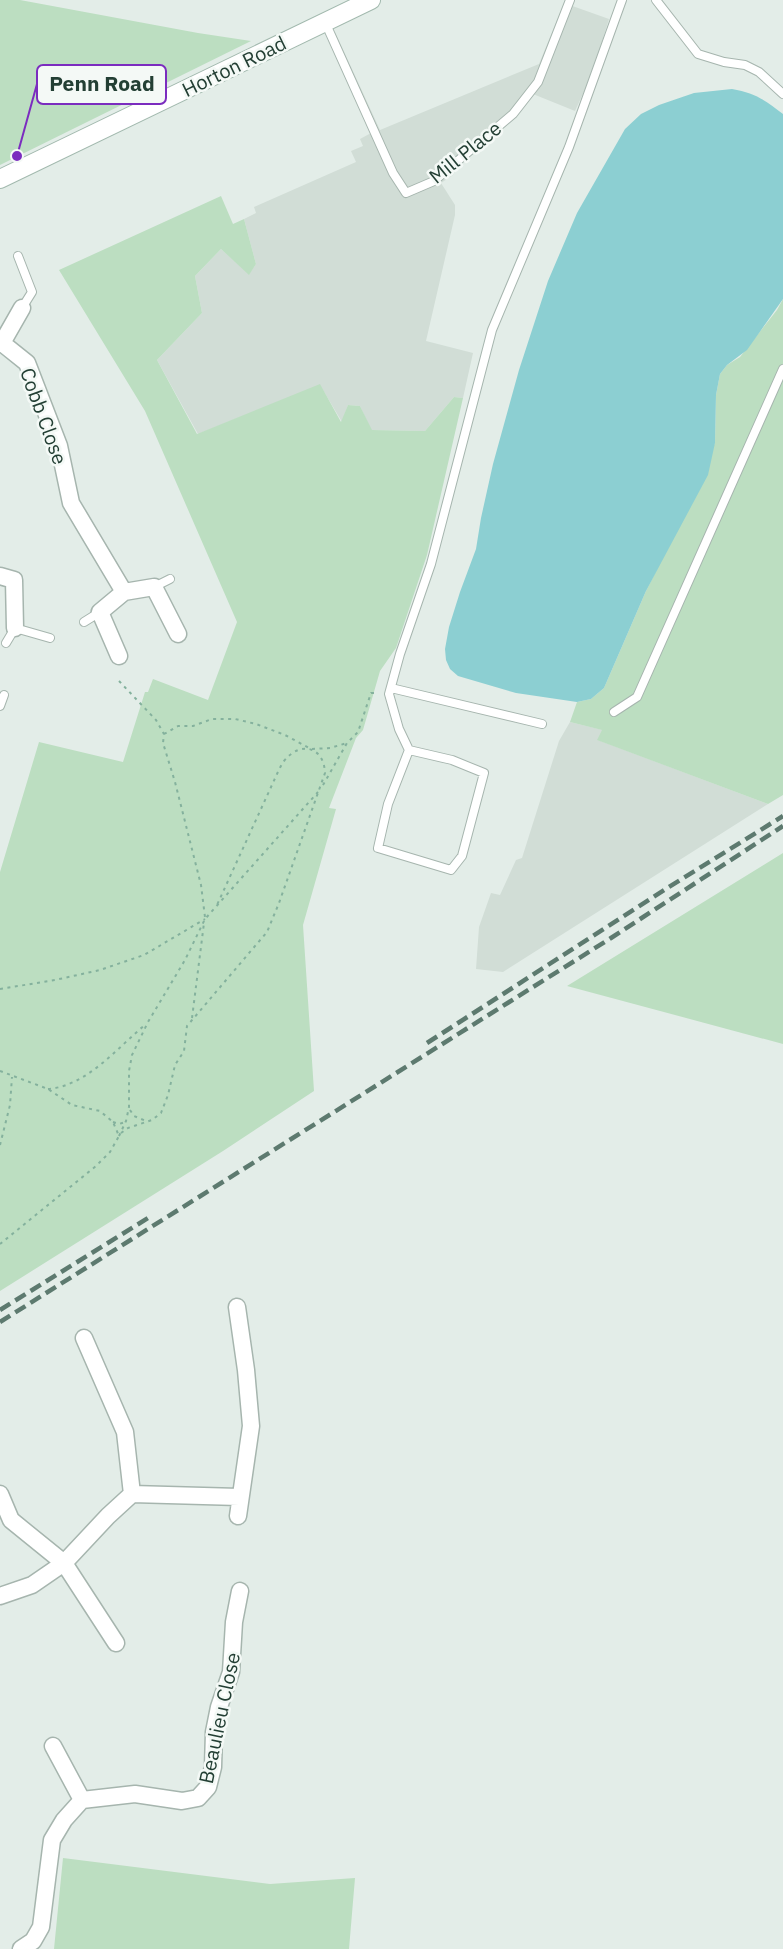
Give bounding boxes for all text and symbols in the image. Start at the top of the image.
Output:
street label: Horton Road [177,29,291,103]
callout: Penn Road [37,65,166,104]
text: Penn Road [49,69,155,97]
street label: Mill Place [423,114,507,190]
street label: Cobb Close [14,364,74,468]
street label: Beaulieu Close [192,1650,246,1786]

